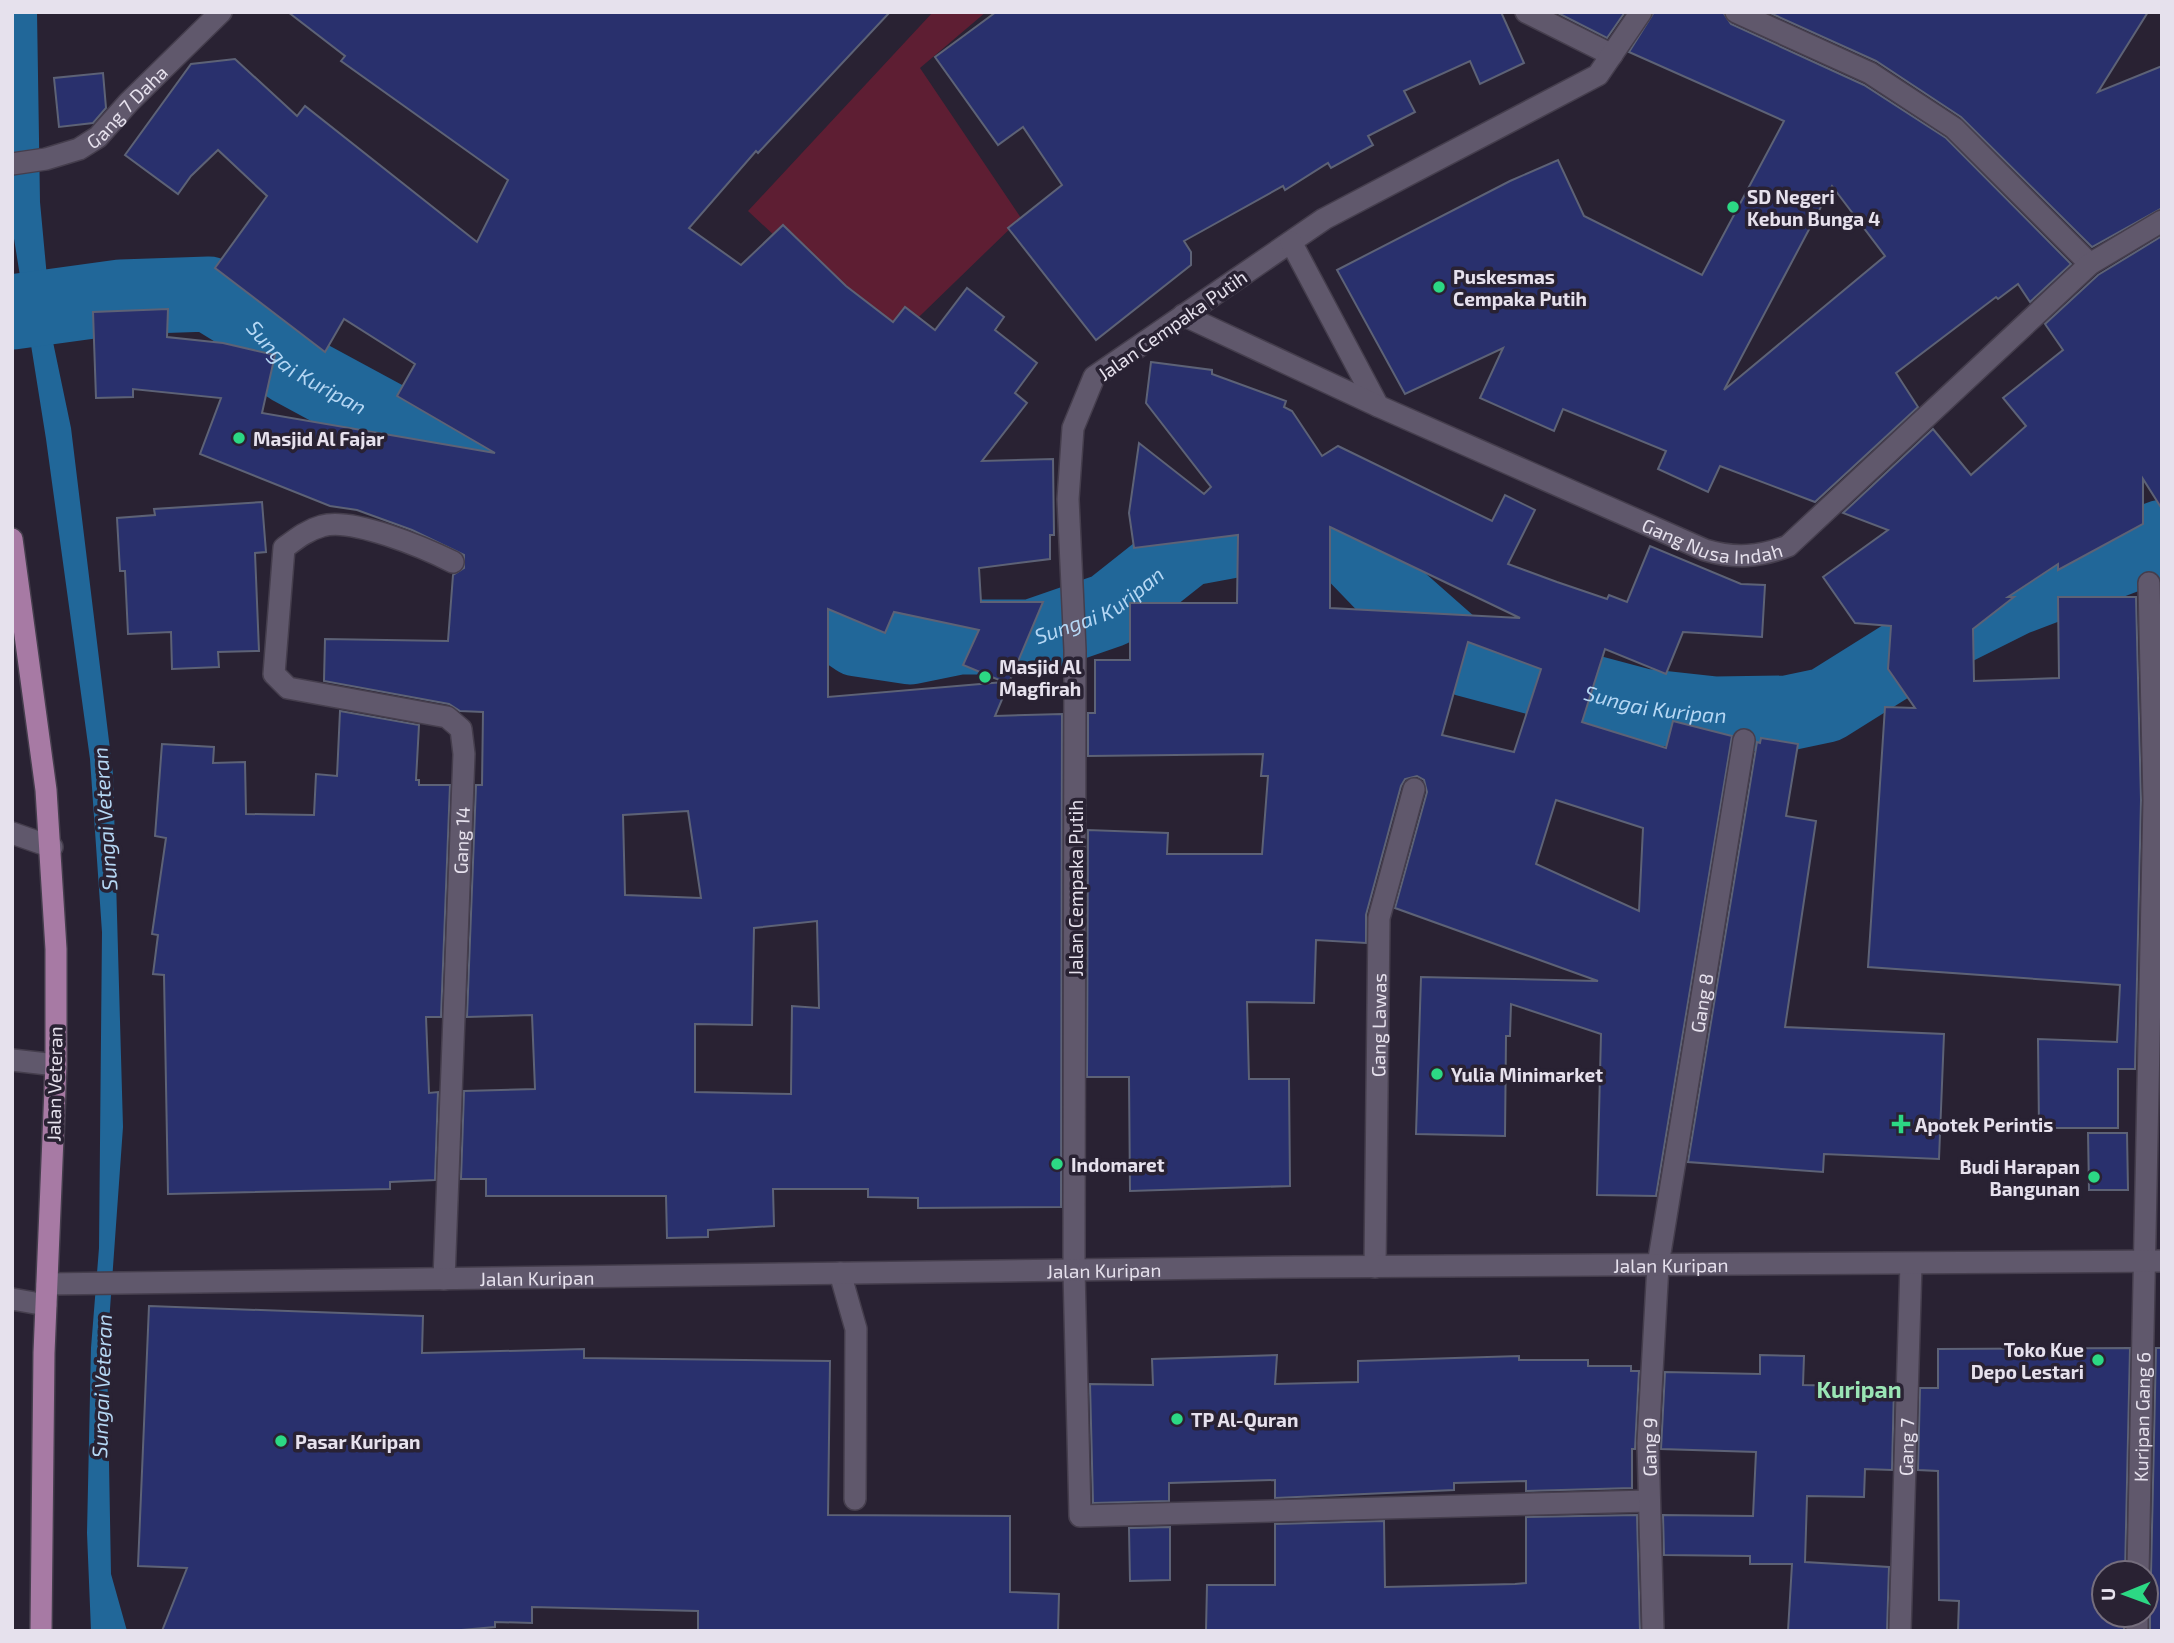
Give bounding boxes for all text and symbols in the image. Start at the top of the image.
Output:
street label: Gang 7 Daha [82,60,172,153]
place label: SD Negeri Kebun Bunga 4 [1747,185,1880,230]
marker: SD Negeri Kebun Bunga 4 [1725,199,1741,215]
street label: Jalan Cempaka Putih [1093,265,1251,385]
place label: Puskesmas Cempaka Putih [1453,265,1587,310]
marker: Puskesmas Cempaka Putih [1431,279,1447,295]
water label: Sungai Kuripan [243,315,371,419]
place label: Masjid Al Fajar [253,427,384,450]
marker: Masjid Al Fajar [231,430,247,446]
street label: Gang Nusa Indah [1639,512,1785,567]
water label: Sungai Kuripan [1031,560,1168,648]
place label: Masjid Al Magfirah [999,655,1082,700]
marker: Masjid Al Magfirah [977,669,993,685]
water label: Sungai Kuripan [1582,679,1727,727]
water label: Sungai Veteran [87,746,121,892]
street label: Jalan Cempaka Putih [1064,800,1087,976]
street label: Gang 14 [448,806,473,874]
street label: Gang 8 [1685,971,1717,1034]
street label: Gang Lawas [1366,973,1390,1077]
street label: Jalan Veteran [41,1026,67,1142]
place label: Yulia Minimarket [1451,1063,1603,1086]
marker: Yulia Minimarket [1429,1066,1445,1082]
place label: Apotek Perintis [1915,1113,2053,1136]
marker: Apotek Perintis [1893,1116,1909,1132]
place label: Indomaret [1071,1153,1165,1176]
place label: Budi Harapan Bangunan [1959,1155,2080,1200]
marker: Indomaret [1049,1156,1065,1172]
marker: Budi Harapan Bangunan [2086,1169,2102,1185]
street label: Jalan Kuripan [1613,1253,1729,1276]
street label: Jalan Kuripan [1046,1257,1162,1282]
street label: Jalan Kuripan [479,1265,595,1290]
water label: Sungai Veteran [86,1314,116,1458]
place label: Toko Kue Depo Lestari [1971,1338,2084,1383]
marker: Toko Kue Depo Lestari [2090,1352,2106,1368]
street label: Kuripan Gang 6 [2128,1352,2154,1482]
district label: Kuripan [1816,1375,1902,1403]
place label: TP Al-Quran [1191,1408,1298,1432]
marker: TP Al-Quran [1169,1411,1185,1427]
street label: Gang 9 [1637,1417,1661,1477]
street label: Gang 7 [1893,1417,1918,1476]
place label: Pasar Kuripan [295,1430,420,1453]
marker: Pasar Kuripan [273,1433,289,1449]
north arrow [2090,1559,2160,1629]
text: U [2096,1588,2119,1601]

